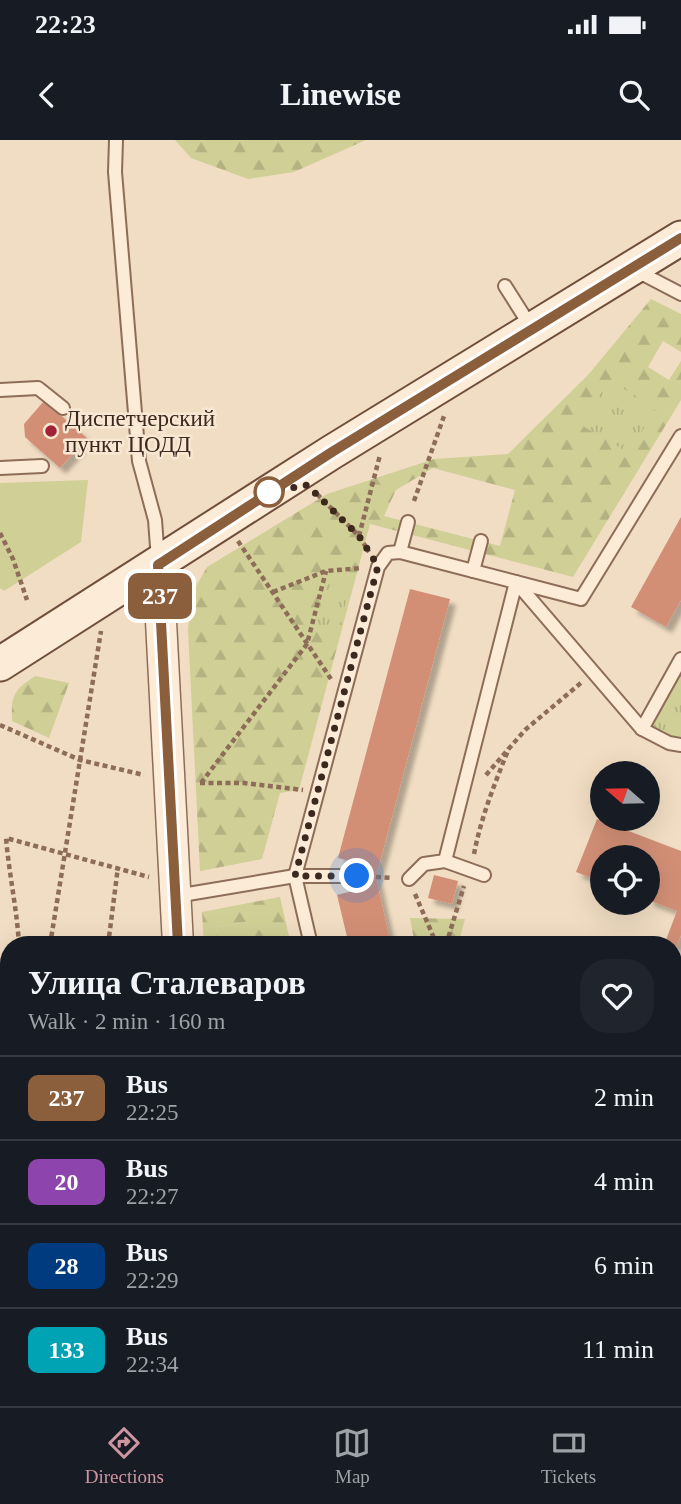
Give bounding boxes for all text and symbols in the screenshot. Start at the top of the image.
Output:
text: 22:23 [35,10,96,39]
icon: back [28,76,66,114]
text: Linewise [280,76,401,112]
icon: search [615,76,653,114]
place label: Диспетчерский пункт ЦОДД [65,406,215,457]
marker: Диспетчерский пункт ЦОДД [43,423,59,439]
unlabelled marker [254,477,284,507]
line badge: 237 [120,573,200,619]
text: 237 [142,583,178,609]
north arrow [590,761,660,831]
map controls [590,761,660,915]
button: locate [590,845,660,915]
your location [339,858,374,893]
button: heart [580,959,654,1033]
text: Улица Сталеваров [28,965,306,1001]
text: Walk · 2 min · 160 m [28,1009,225,1034]
text: Bus [126,1070,168,1099]
text: 2 min [594,1083,654,1112]
text: 237 [49,1085,85,1111]
text: 22:25 [126,1100,178,1125]
text: Bus [126,1154,168,1183]
text: 4 min [594,1167,654,1196]
text: 20 [55,1169,79,1195]
text: 22:27 [126,1184,178,1209]
text: Bus [126,1238,168,1267]
text: 6 min [594,1251,654,1280]
text: 28 [55,1253,79,1279]
text: 22:29 [126,1268,178,1293]
text: Bus [126,1322,168,1351]
text: 11 min [582,1335,654,1364]
text: 133 [49,1337,85,1363]
text: 22:34 [126,1352,178,1377]
tab: Directions [85,1424,164,1488]
tab: Map [333,1424,371,1488]
tab: Tickets [541,1424,596,1488]

